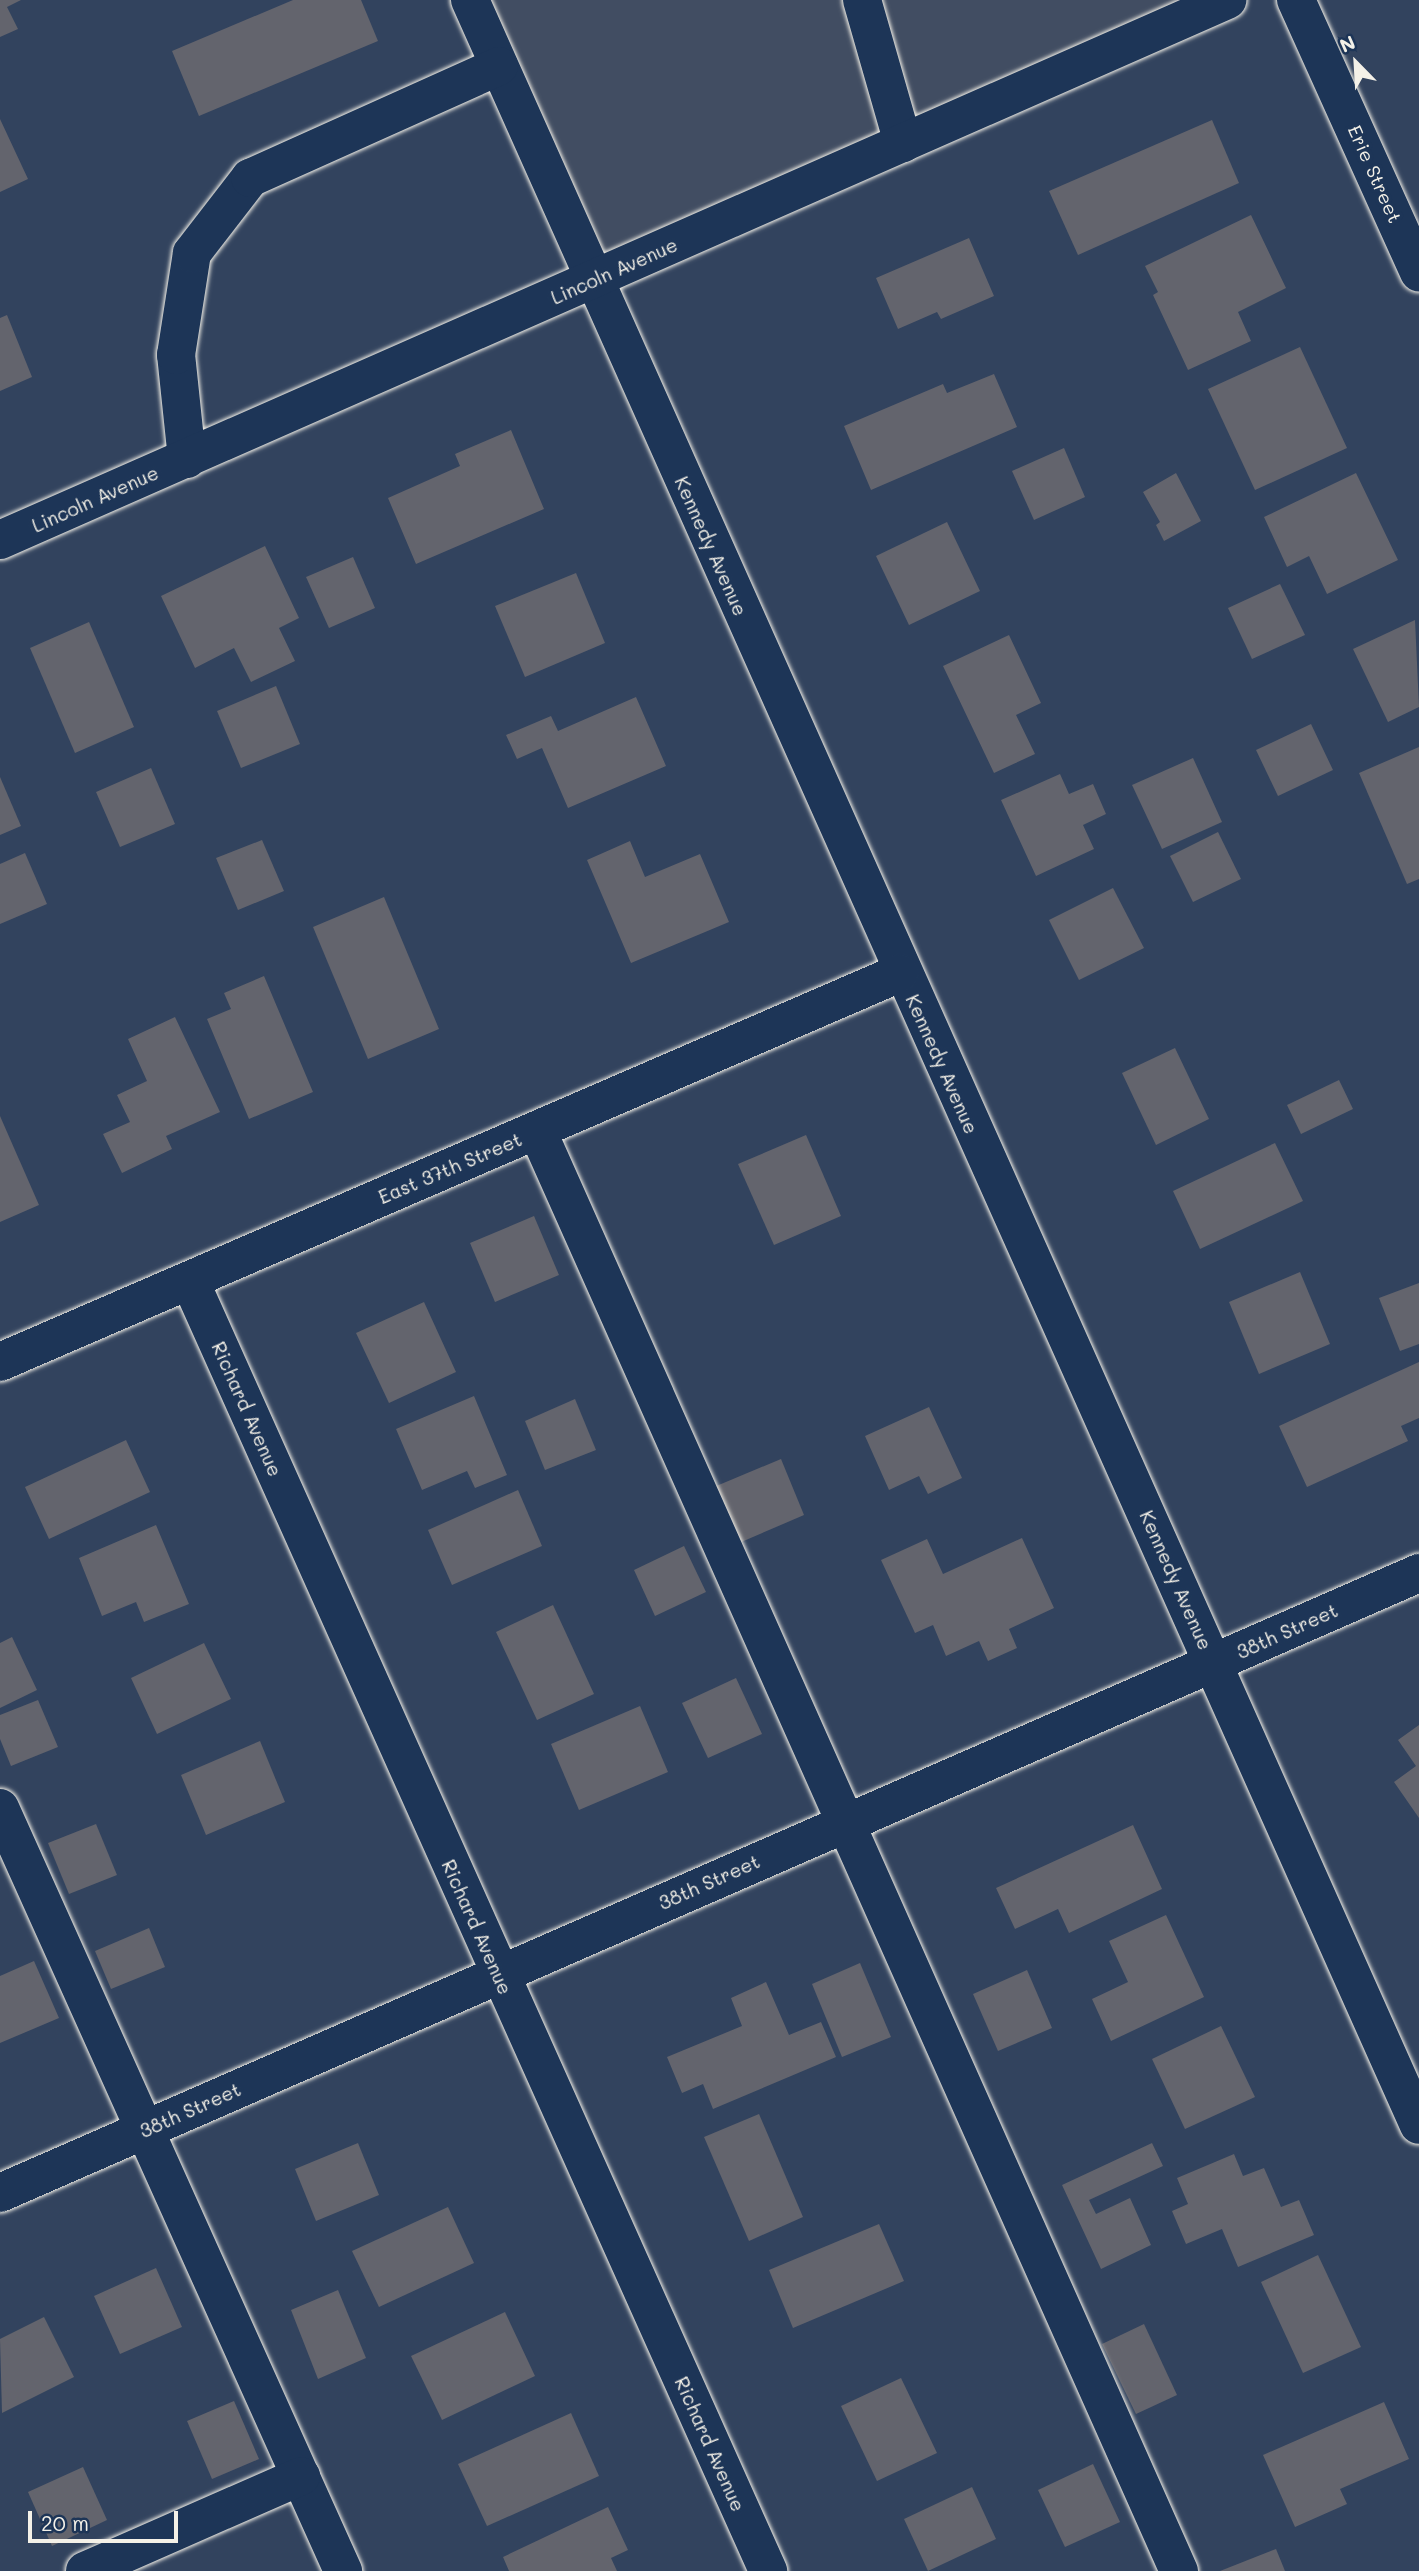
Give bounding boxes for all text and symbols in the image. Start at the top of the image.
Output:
north arrow [1321,28,1391,98]
text: N [1336,29,1359,58]
street label: Erie Street [1343,122,1407,226]
street label: Lincoln Avenue [547,233,681,309]
street label: Lincoln Avenue [28,461,162,537]
street label: Kennedy Avenue [670,473,752,619]
street label: Kennedy Avenue [901,991,983,1137]
street label: East 37th Street [375,1127,525,1209]
street label: Richard Avenue [207,1338,287,1480]
street label: Kennedy Avenue [1135,1507,1217,1653]
street label: 38th Street [1233,1599,1341,1663]
street label: 38th Street [655,1850,763,1914]
street label: Richard Avenue [437,1856,517,1998]
street label: 38th Street [136,2078,244,2142]
street label: Richard Avenue [670,2373,750,2515]
scale bar [32,2498,182,2542]
text: 20 m [41,2509,89,2536]

